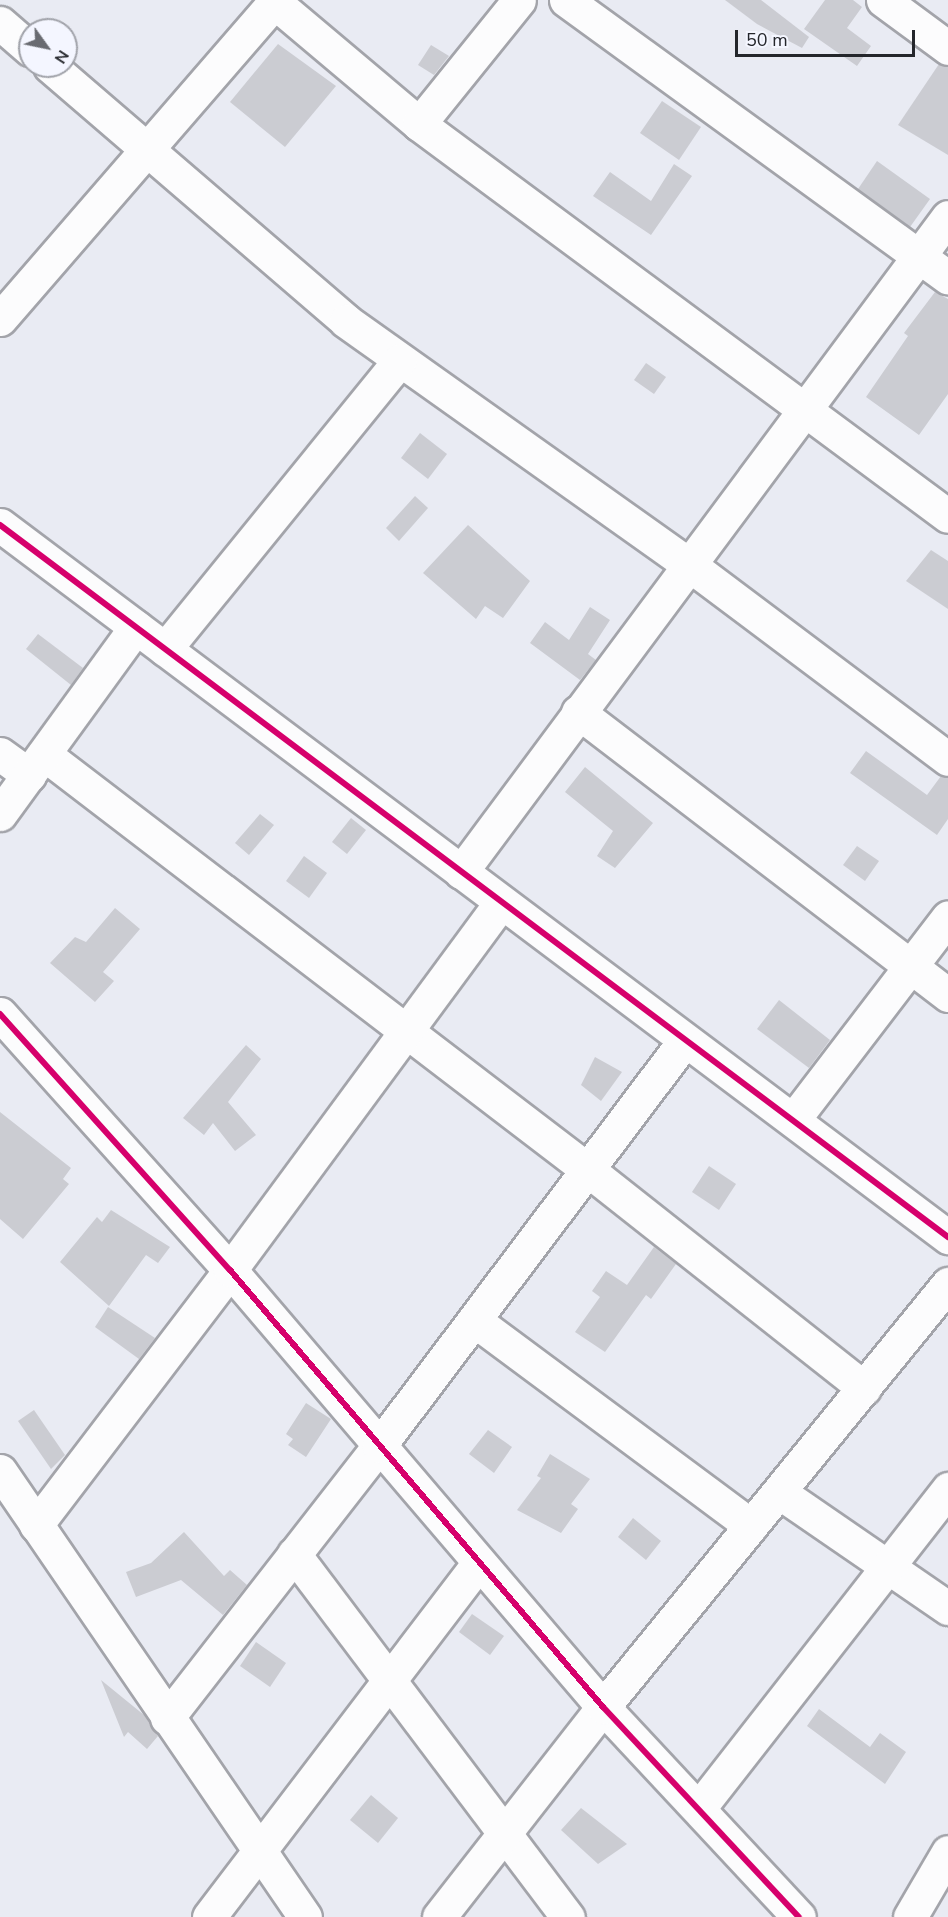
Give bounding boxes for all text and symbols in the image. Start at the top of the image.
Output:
north arrow [18,18,78,78]
scale bar [738,18,918,56]
text: 50 m [746,28,788,52]
text: N [49,46,74,68]

